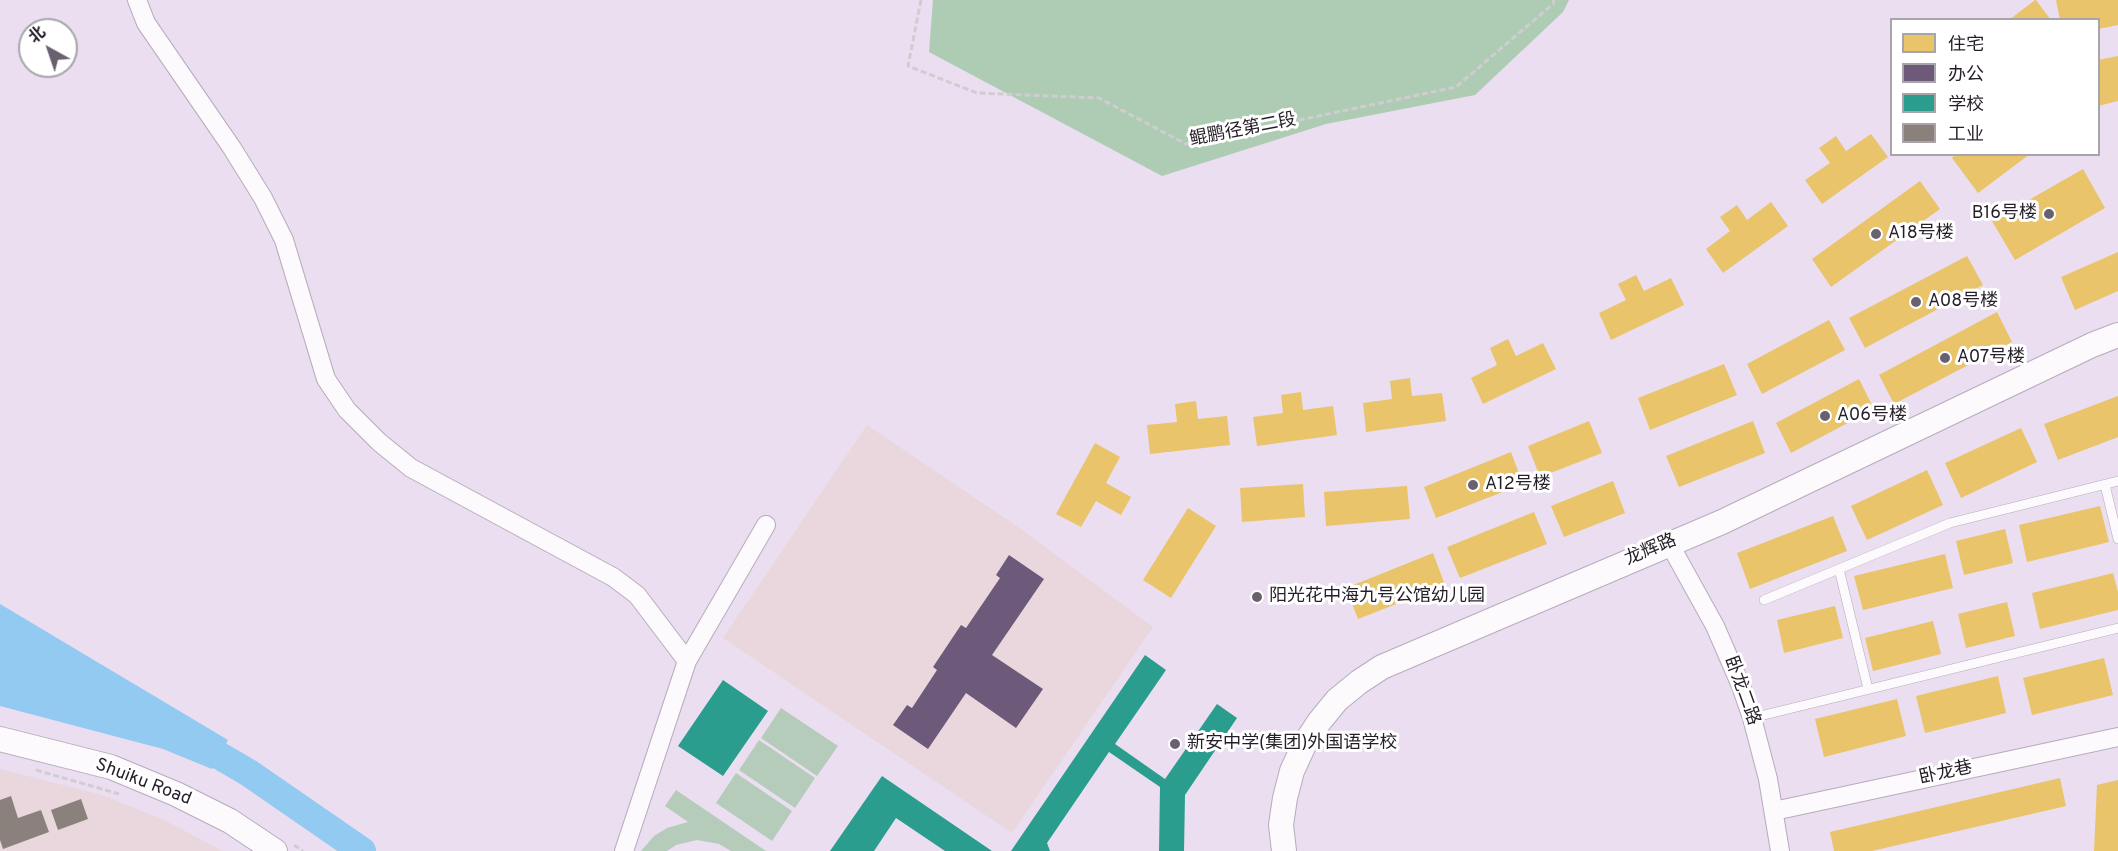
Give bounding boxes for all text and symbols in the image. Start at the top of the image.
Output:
north arrow [18,18,78,78]
legend [1890,18,2100,156]
text: 北 [25,23,50,49]
text: 住宅 [1948,34,1984,57]
text: 办公 [1948,64,1984,87]
text: 学校 [1948,94,1984,117]
street label: 鲲鹏径第二段 [1188,110,1298,152]
text: 工业 [1948,124,1984,147]
place label: B16号楼 [1972,203,2037,225]
marker: B16号楼 [2042,207,2056,221]
place label: A18号楼 [1888,223,1954,245]
marker: A18号楼 [1869,227,1883,241]
place label: A08号楼 [1928,291,1998,313]
marker: A08号楼 [1909,295,1923,309]
place label: A07号楼 [1957,347,2025,369]
marker: A07号楼 [1938,351,1952,365]
place label: A06号楼 [1837,405,1907,427]
marker: A06号楼 [1818,409,1832,423]
place label: A12号楼 [1485,474,1551,496]
marker: A12号楼 [1466,478,1480,492]
street label: 龙辉路 [1622,531,1680,571]
place label: 阳光花中海九号公馆幼儿园 [1269,586,1485,608]
marker: 阳光花中海九号公馆幼儿园 [1250,590,1264,604]
street label: 卧龙二路 [1719,653,1763,729]
place label: 新安中学(集团)外国语学校 [1187,733,1397,755]
marker: 新安中学(集团)外国语学校 [1168,737,1182,751]
street label: Shuiku Road [92,755,194,811]
street label: 卧龙巷 [1917,758,1975,790]

